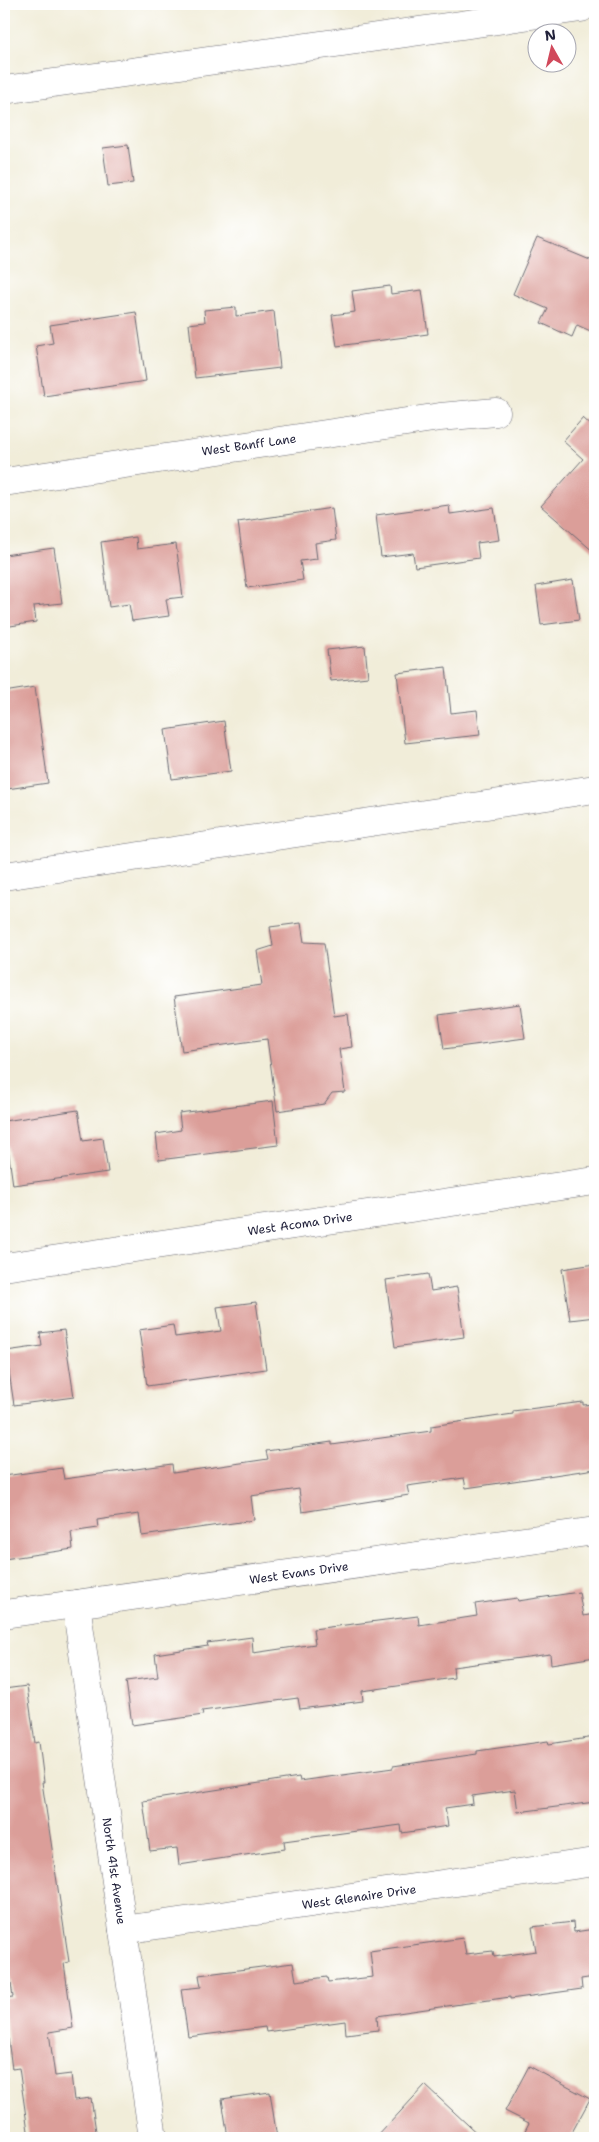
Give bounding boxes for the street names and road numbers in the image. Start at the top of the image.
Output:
street label: West Banff Lane [201,430,298,460]
street label: West Acoma Drive [246,1209,354,1239]
street label: West Evans Drive [248,1558,350,1588]
street label: North 41st Avenue [99,1816,129,1926]
street label: West Glenaire Drive [301,1881,417,1913]

